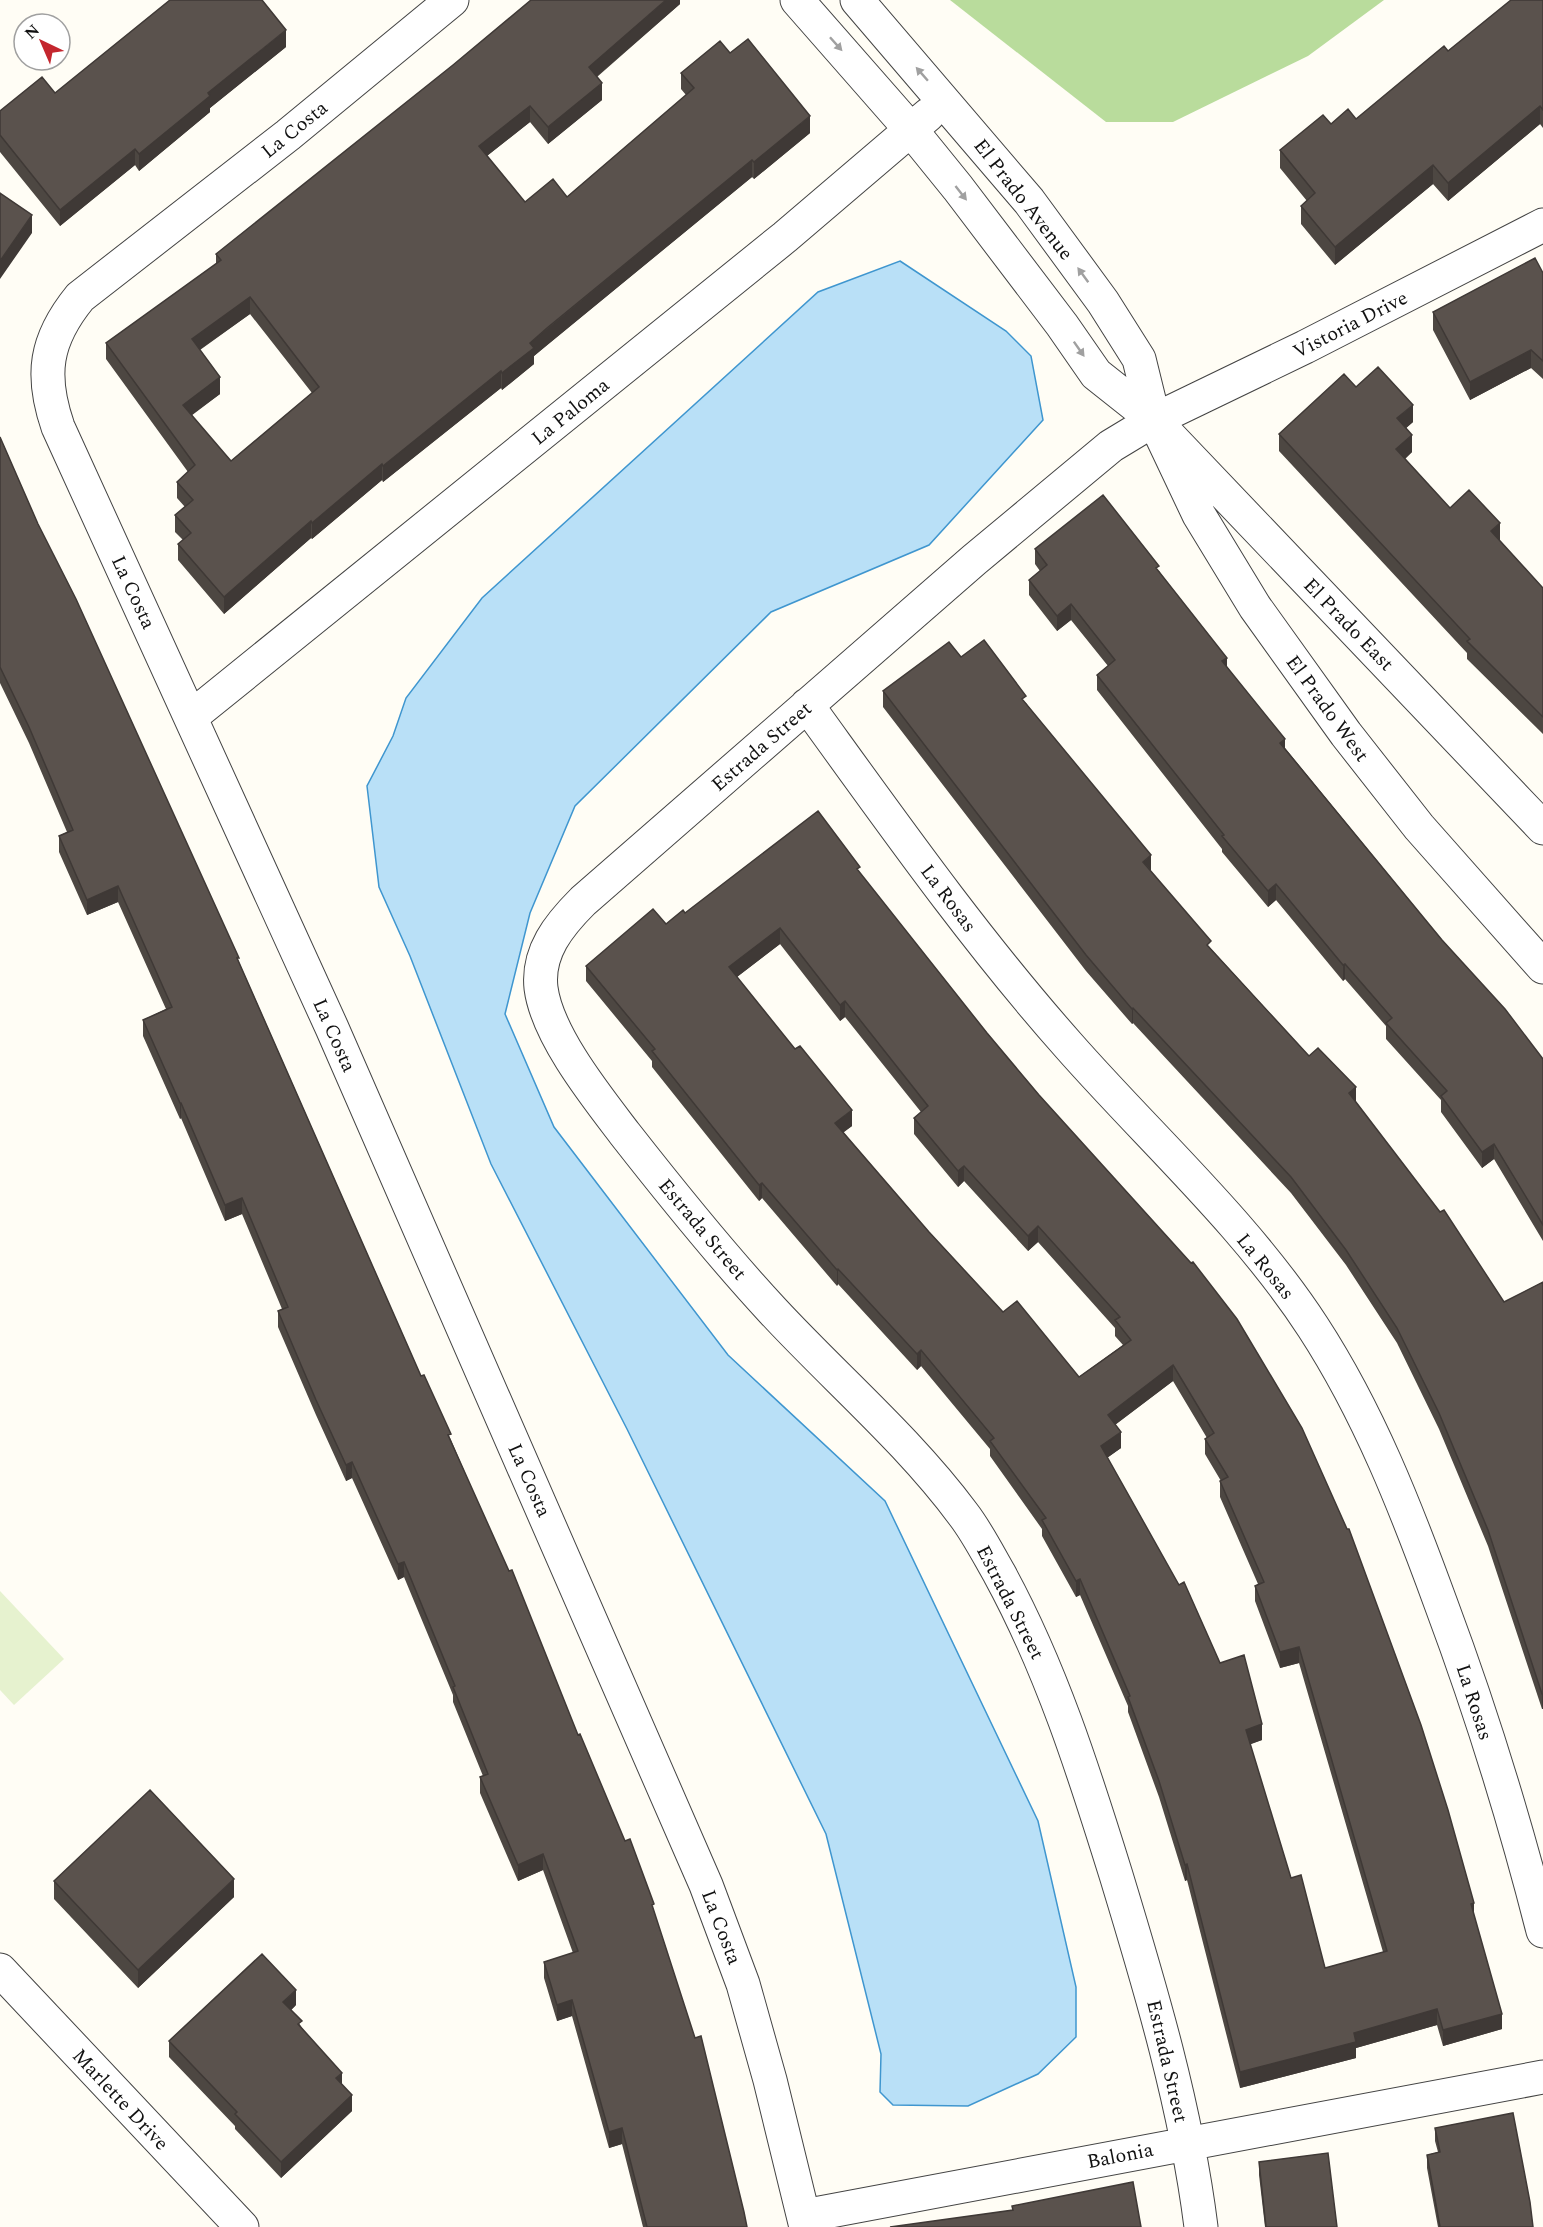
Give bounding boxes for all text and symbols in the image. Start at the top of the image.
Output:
north arrow [12,12,72,72]
text: N [19,19,45,45]
one-way arrow [829,36,842,51]
one-way arrow [916,67,929,82]
street label: La Costa [255,93,335,166]
street label: El Prado Avenue [966,132,1080,267]
one-way arrow [955,185,968,201]
one-way arrow [1078,268,1090,283]
street label: Vistoria Drive [1288,283,1413,367]
one-way arrow [1073,340,1085,356]
street label: La Paloma [525,371,616,453]
street label: La Costa [103,551,163,634]
street label: El Prado East [1296,571,1401,678]
street label: El Prado West [1278,649,1376,768]
street label: Estrada Street [705,694,819,799]
street label: La Rosas [913,858,984,939]
street label: La Costa [305,994,364,1077]
street label: Estrada Street [651,1172,754,1287]
street label: La Rosas [1229,1227,1302,1307]
street label: La Costa [500,1439,559,1522]
street label: Estrada Street [968,1540,1052,1665]
street label: La Rosas [1448,1660,1500,1744]
street label: La Costa [693,1886,749,1969]
street label: Estrada Street [1138,1997,1196,2126]
street label: Marlette Drive [65,2042,176,2158]
street label: Balonia [1084,2135,1156,2177]

